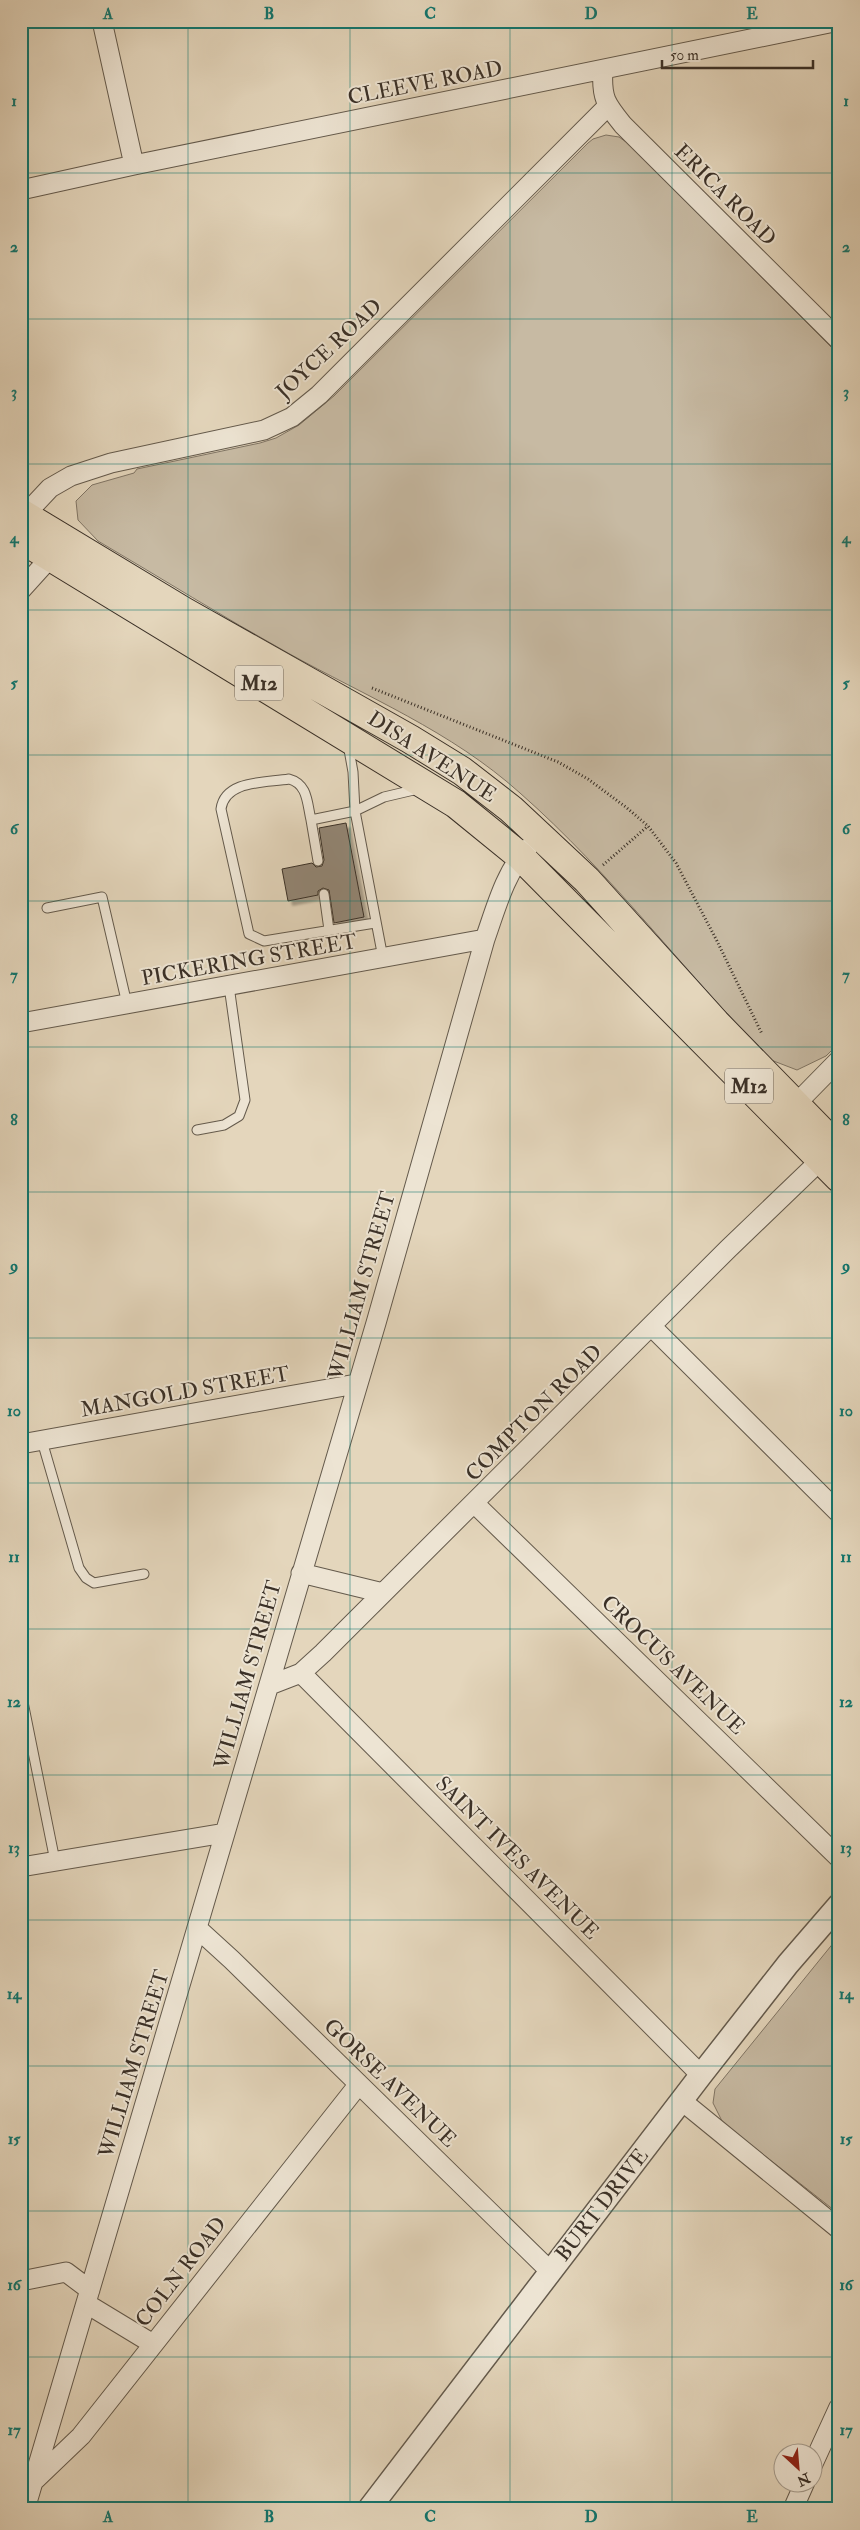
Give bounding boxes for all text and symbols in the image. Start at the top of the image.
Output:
text: A [102,4,114,24]
text: B [264,4,274,24]
text: C [424,4,436,24]
text: D [584,4,598,24]
text: E [746,4,758,24]
scale bar [662,38,814,70]
text: 50 m [670,46,699,65]
street label: CLEEVE ROAD [345,55,505,111]
text: 1 [11,91,17,111]
text: 1 [843,91,849,111]
street label: ERICA ROAD [668,138,782,252]
text: 2 [10,237,18,257]
text: 2 [842,237,850,257]
street label: JOYCE ROAD [270,293,388,406]
text: 3 [11,382,17,402]
text: 3 [843,382,849,402]
text: 4 [9,528,20,548]
text: 4 [841,528,852,548]
road number: M12 [235,666,283,700]
text: 5 [10,673,18,693]
text: 5 [842,673,850,693]
street label: DISA AVENUE [362,705,502,809]
text: 6 [10,819,20,839]
text: 6 [842,819,852,839]
street label: PICKERING STREET [139,928,359,992]
text: 7 [10,965,18,985]
text: 7 [842,965,850,985]
road number: M12 [725,1068,773,1104]
text: 8 [10,1110,18,1130]
text: 8 [842,1110,850,1130]
street label: WILLIAM STREET [322,1188,402,1384]
text: 9 [8,1256,18,1276]
text: 9 [840,1256,850,1276]
street label: COMPTON ROAD [460,1339,608,1487]
street label: MANGOLD STREET [78,1360,292,1424]
text: 10 [7,1401,21,1421]
text: 10 [839,1401,853,1421]
text: 11 [8,1547,20,1567]
text: 11 [840,1547,852,1567]
street label: WILLIAM STREET [208,1577,288,1773]
street label: CROCUS AVENUE [595,1589,751,1741]
text: 12 [7,1692,21,1712]
text: 12 [839,1692,853,1712]
street label: SAINT IVES AVENUE [430,1771,604,1945]
text: 13 [8,1838,20,1858]
text: 13 [840,1838,852,1858]
street label: WILLIAM STREET [92,1966,176,2162]
text: 14 [7,1984,23,2004]
text: 14 [839,1984,855,2004]
street label: GORSE AVENUE [318,2013,462,2153]
text: 15 [8,2129,21,2149]
text: 15 [840,2129,853,2149]
street label: BURT DRIVE [549,2143,655,2267]
street label: COLN ROAD [130,2211,232,2333]
text: 16 [7,2275,23,2295]
text: 16 [839,2275,855,2295]
text: 17 [7,2420,21,2440]
text: 17 [839,2420,853,2440]
north arrow [772,2442,822,2492]
text: N [794,2468,814,2490]
text: A [102,2507,114,2527]
text: B [264,2507,274,2527]
text: C [424,2507,436,2527]
text: D [584,2507,598,2527]
text: E [746,2507,758,2527]

